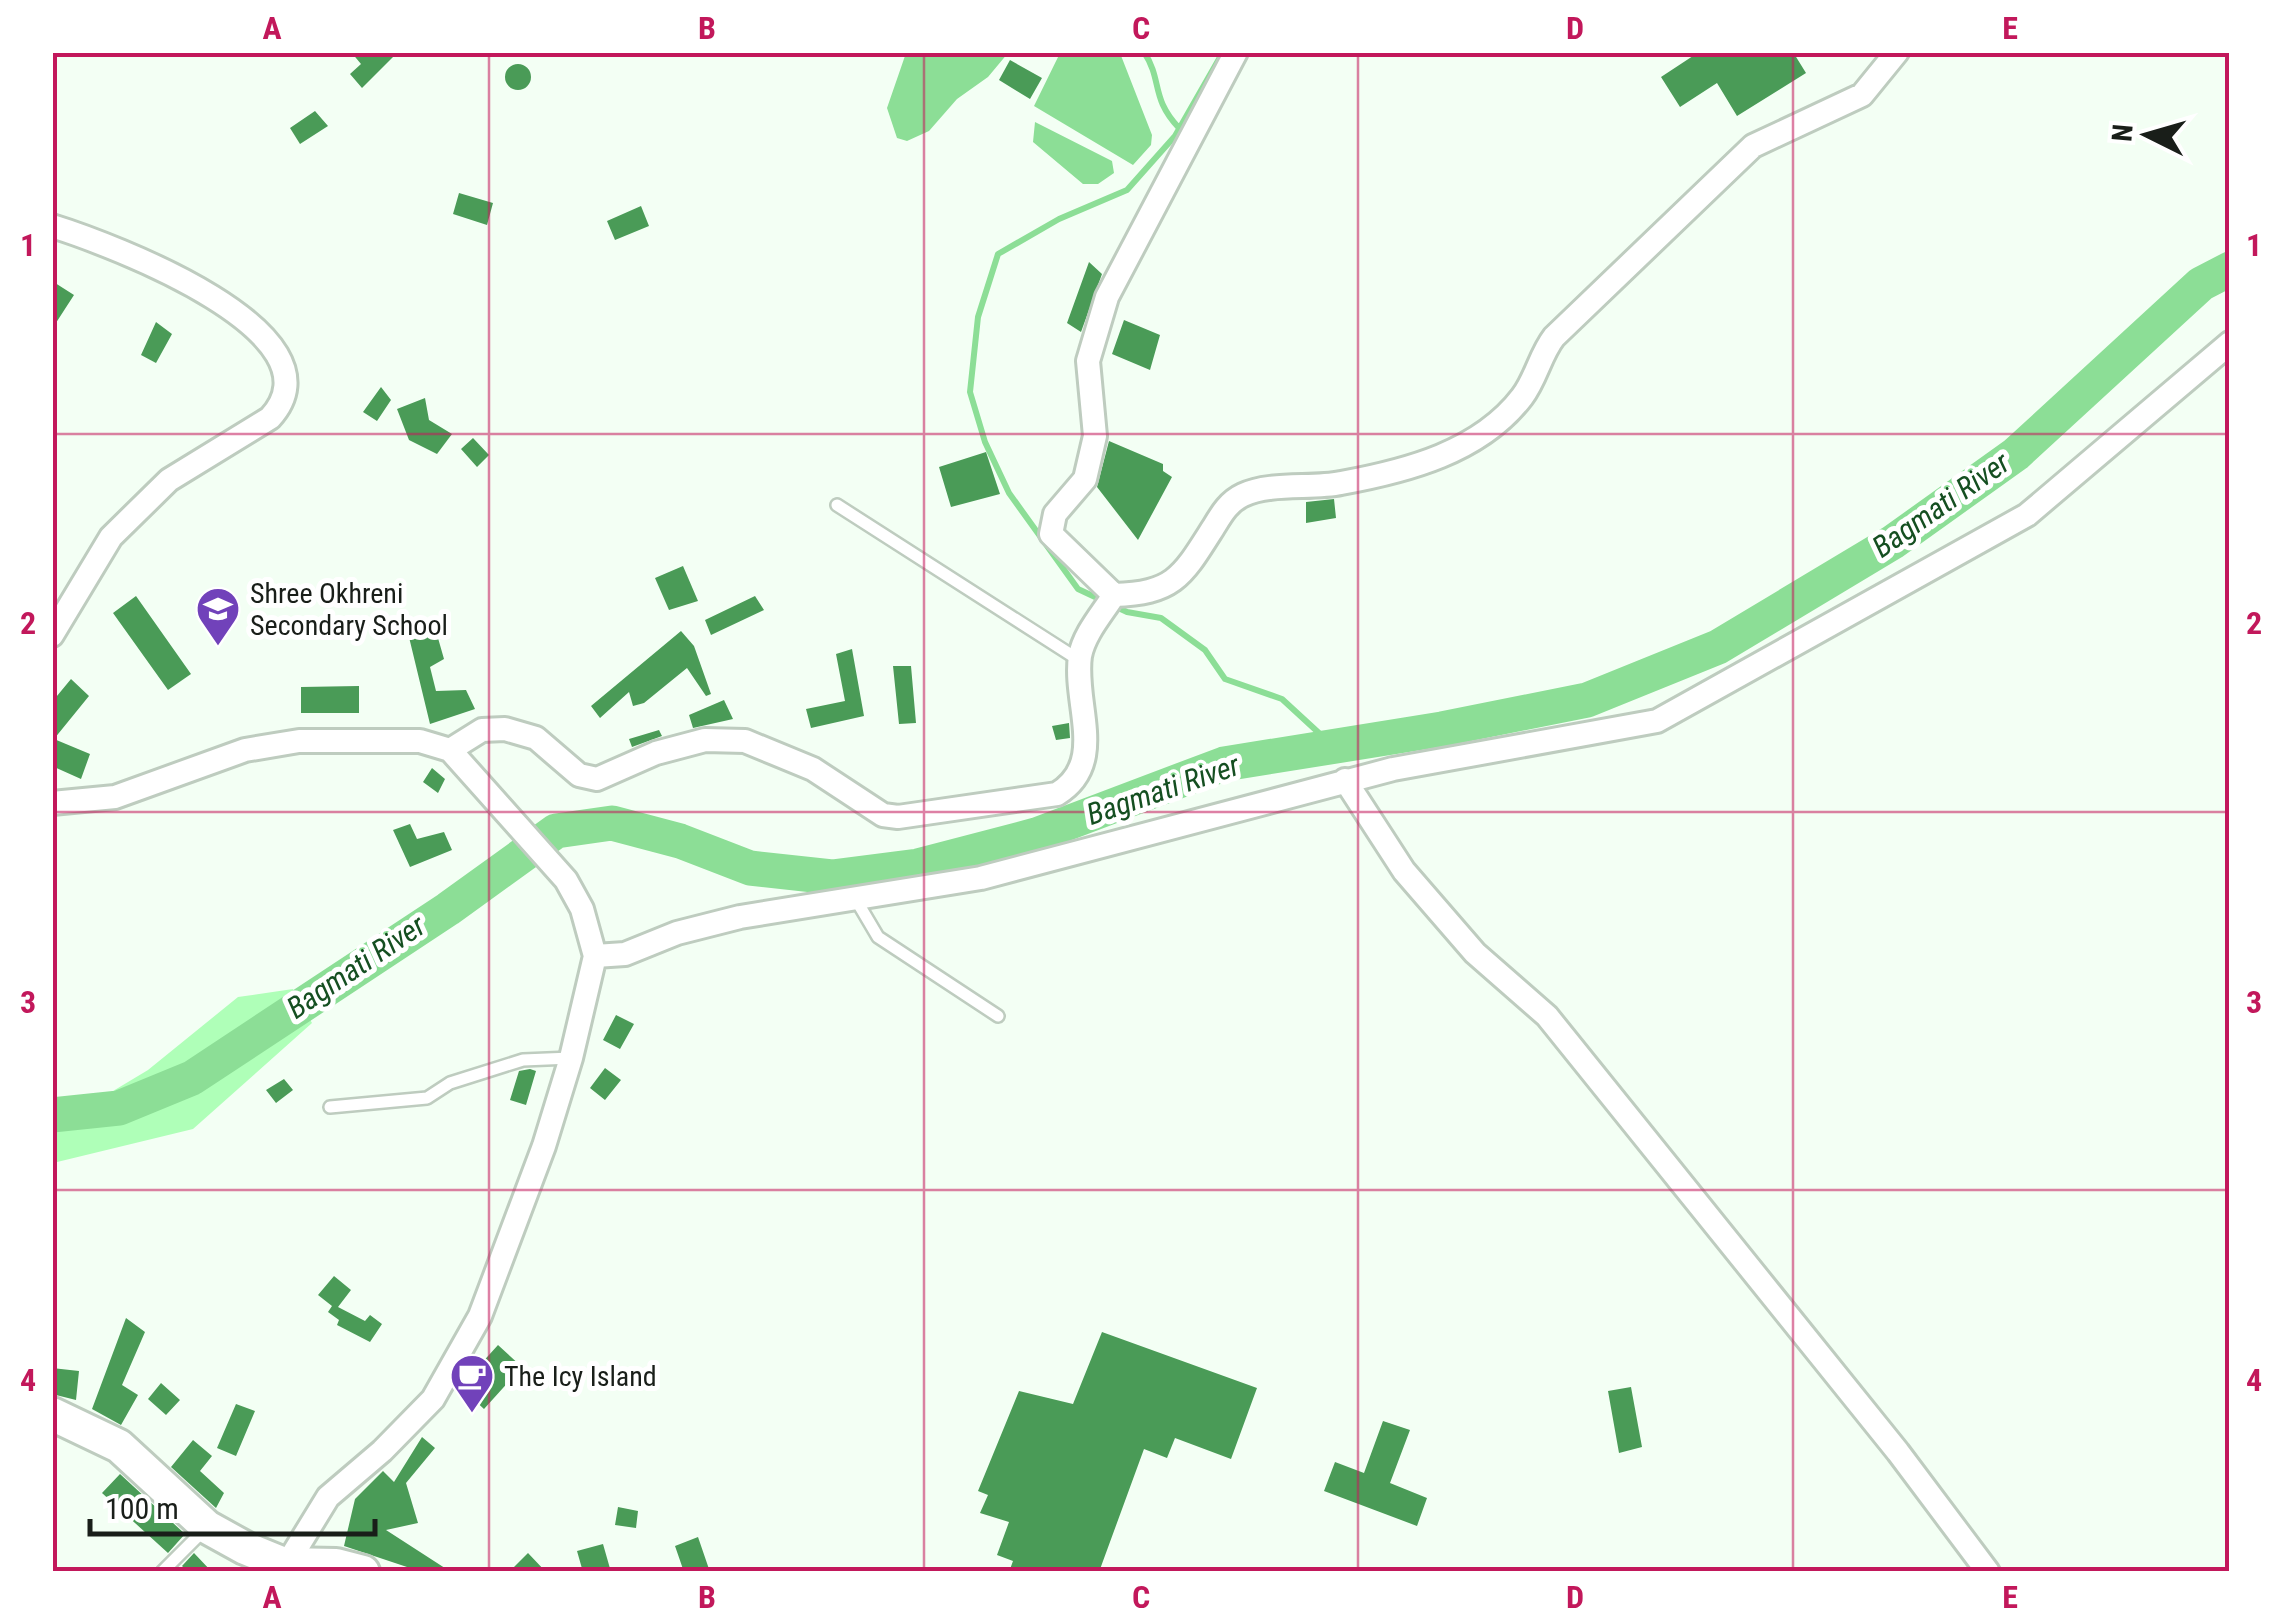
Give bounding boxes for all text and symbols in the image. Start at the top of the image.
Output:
text: A [262,9,282,47]
text: B [698,9,716,47]
text: C [1132,9,1150,47]
text: D [1566,9,1584,47]
text: E [2002,9,2018,47]
north arrow [2097,85,2197,185]
text: N [2105,123,2140,143]
text: 1 [20,226,36,264]
text: 1 [2246,226,2262,264]
water label: Bagmati River [1866,444,2017,565]
place label: Shree Okhreni Secondary School [250,577,448,642]
school or university icon: Shree Okhreni Secondary School [195,586,241,647]
text: 2 [20,604,36,642]
text: 2 [2246,604,2262,642]
water label: Bagmati River [1082,747,1245,832]
water label: Bagmati River [280,907,432,1026]
text: 3 [20,983,36,1021]
text: 3 [2246,983,2262,1021]
cafe icon: The Icy Island [449,1353,495,1414]
place label: The Icy Island [504,1360,657,1393]
text: 4 [20,1361,36,1399]
text: 4 [2246,1361,2262,1399]
scale bar [90,1474,375,1536]
text: 100 m [105,1491,179,1526]
text: A [262,1578,282,1616]
text: B [698,1578,716,1616]
text: C [1132,1578,1150,1616]
text: D [1566,1578,1584,1616]
text: E [2002,1578,2018,1616]

